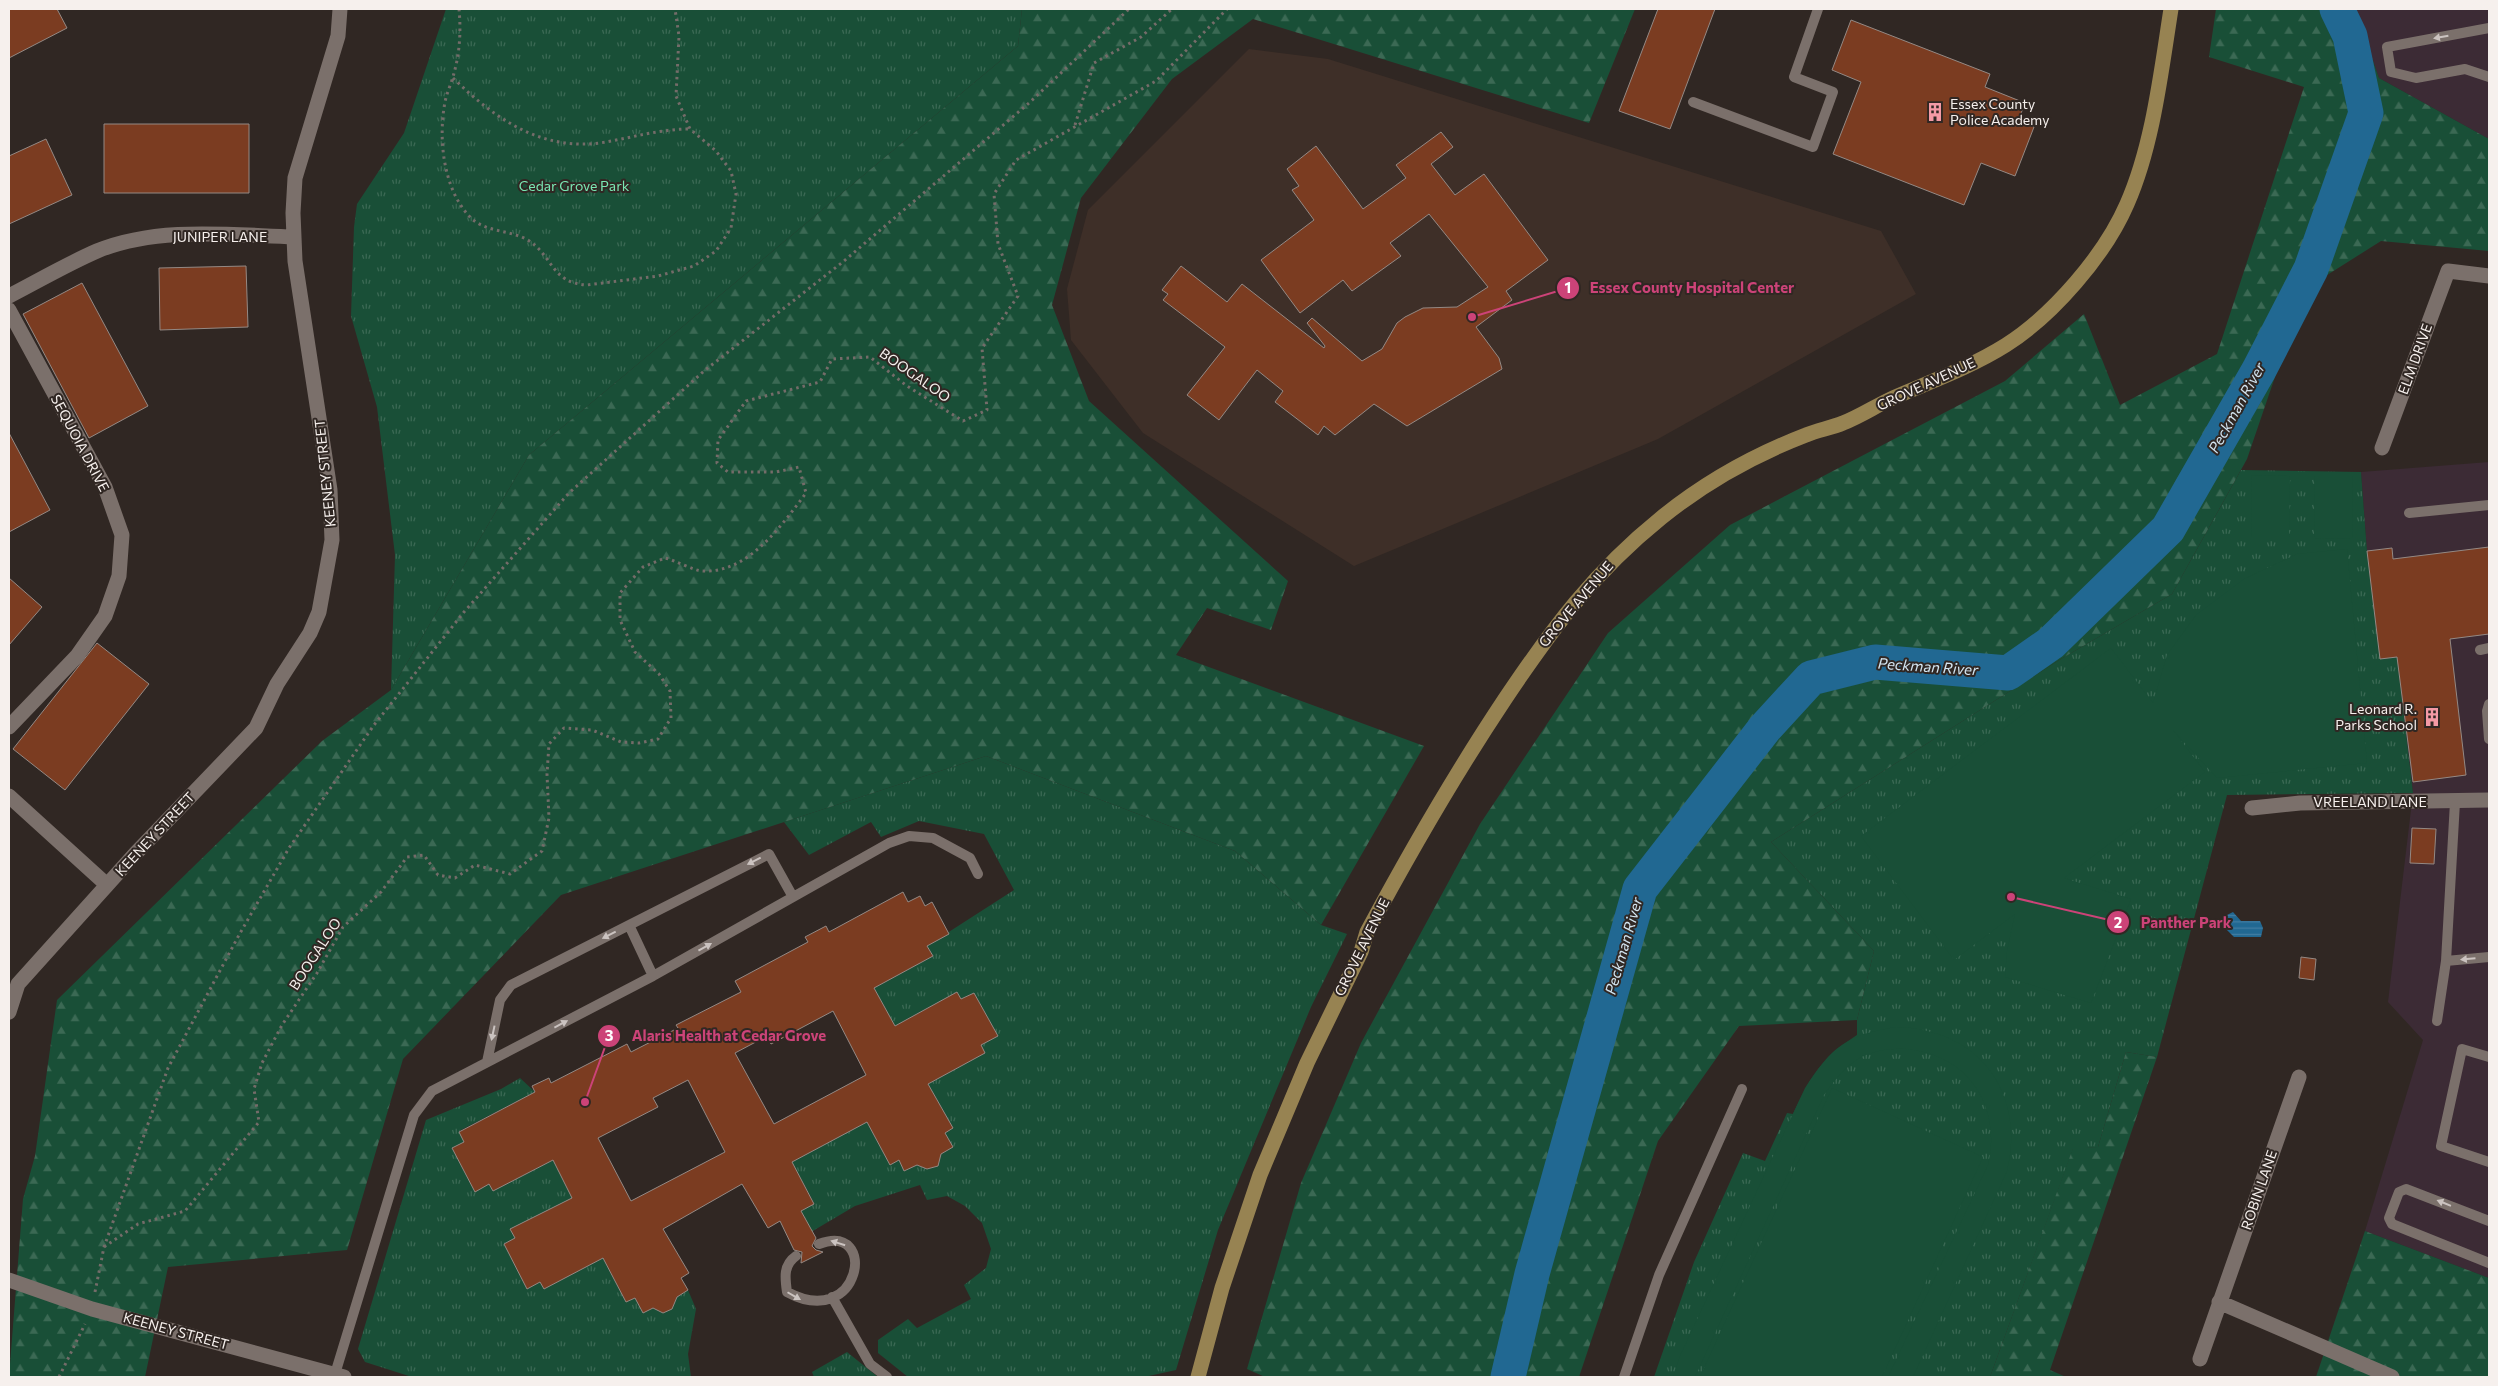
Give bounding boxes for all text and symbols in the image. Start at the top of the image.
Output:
one-way arrow [2433,33,2449,41]
place label: Essex County Police Academy [1950,95,2049,128]
building icon: Essex County Police Academy [1924,101,1946,123]
park label: Cedar Grove Park [519,177,630,194]
street label: JUNIPER LANE [173,228,267,245]
callout: Essex County Hospital Center [1555,273,1805,303]
text: 1 [1565,278,1571,296]
text: Essex County Hospital Center [1590,278,1794,296]
street label: ELM DRIVE [2394,321,2435,396]
street label: BOOGALOO [877,344,954,405]
street label: GROVE AVENUE [1874,353,1978,414]
water label: Peckman River [2204,358,2269,456]
street label: SEQUOIA DRIVE [48,391,113,494]
street label: KEENEY STREET [310,418,339,528]
street label: GROVE AVENUE [1535,557,1616,650]
water label: Peckman River [1877,654,1980,679]
place label: Leonard R. Parks School [2335,700,2417,733]
building icon: Leonard R. Parks School [2421,706,2443,728]
street label: KEENEY STREET [111,788,198,879]
street label: VREELAND LANE [2313,793,2427,810]
one-way arrow [747,857,761,865]
water label: Peckman River [1601,894,1646,996]
street label: GROVE AVENUE [1330,895,1393,999]
callout: Panther Park [2105,907,2241,937]
text: 2 [2114,913,2122,931]
text: Panther Park [2141,913,2232,931]
street label: BOOGALOO [285,915,344,993]
one-way arrow [602,931,617,939]
one-way arrow [697,943,712,951]
one-way arrow [2459,955,2475,963]
one-way arrow [554,1020,569,1028]
callout: Alaris Health at Cedar Grove [597,1021,836,1051]
one-way arrow [489,1026,497,1041]
text: 3 [605,1026,614,1044]
text: Alaris Health at Cedar Grove [632,1026,826,1044]
street label: ROBIN LANE [2237,1148,2280,1232]
one-way arrow [2437,1198,2451,1206]
one-way arrow [830,1239,845,1247]
one-way arrow [787,1291,801,1300]
street label: KEENEY STREET [121,1308,231,1353]

